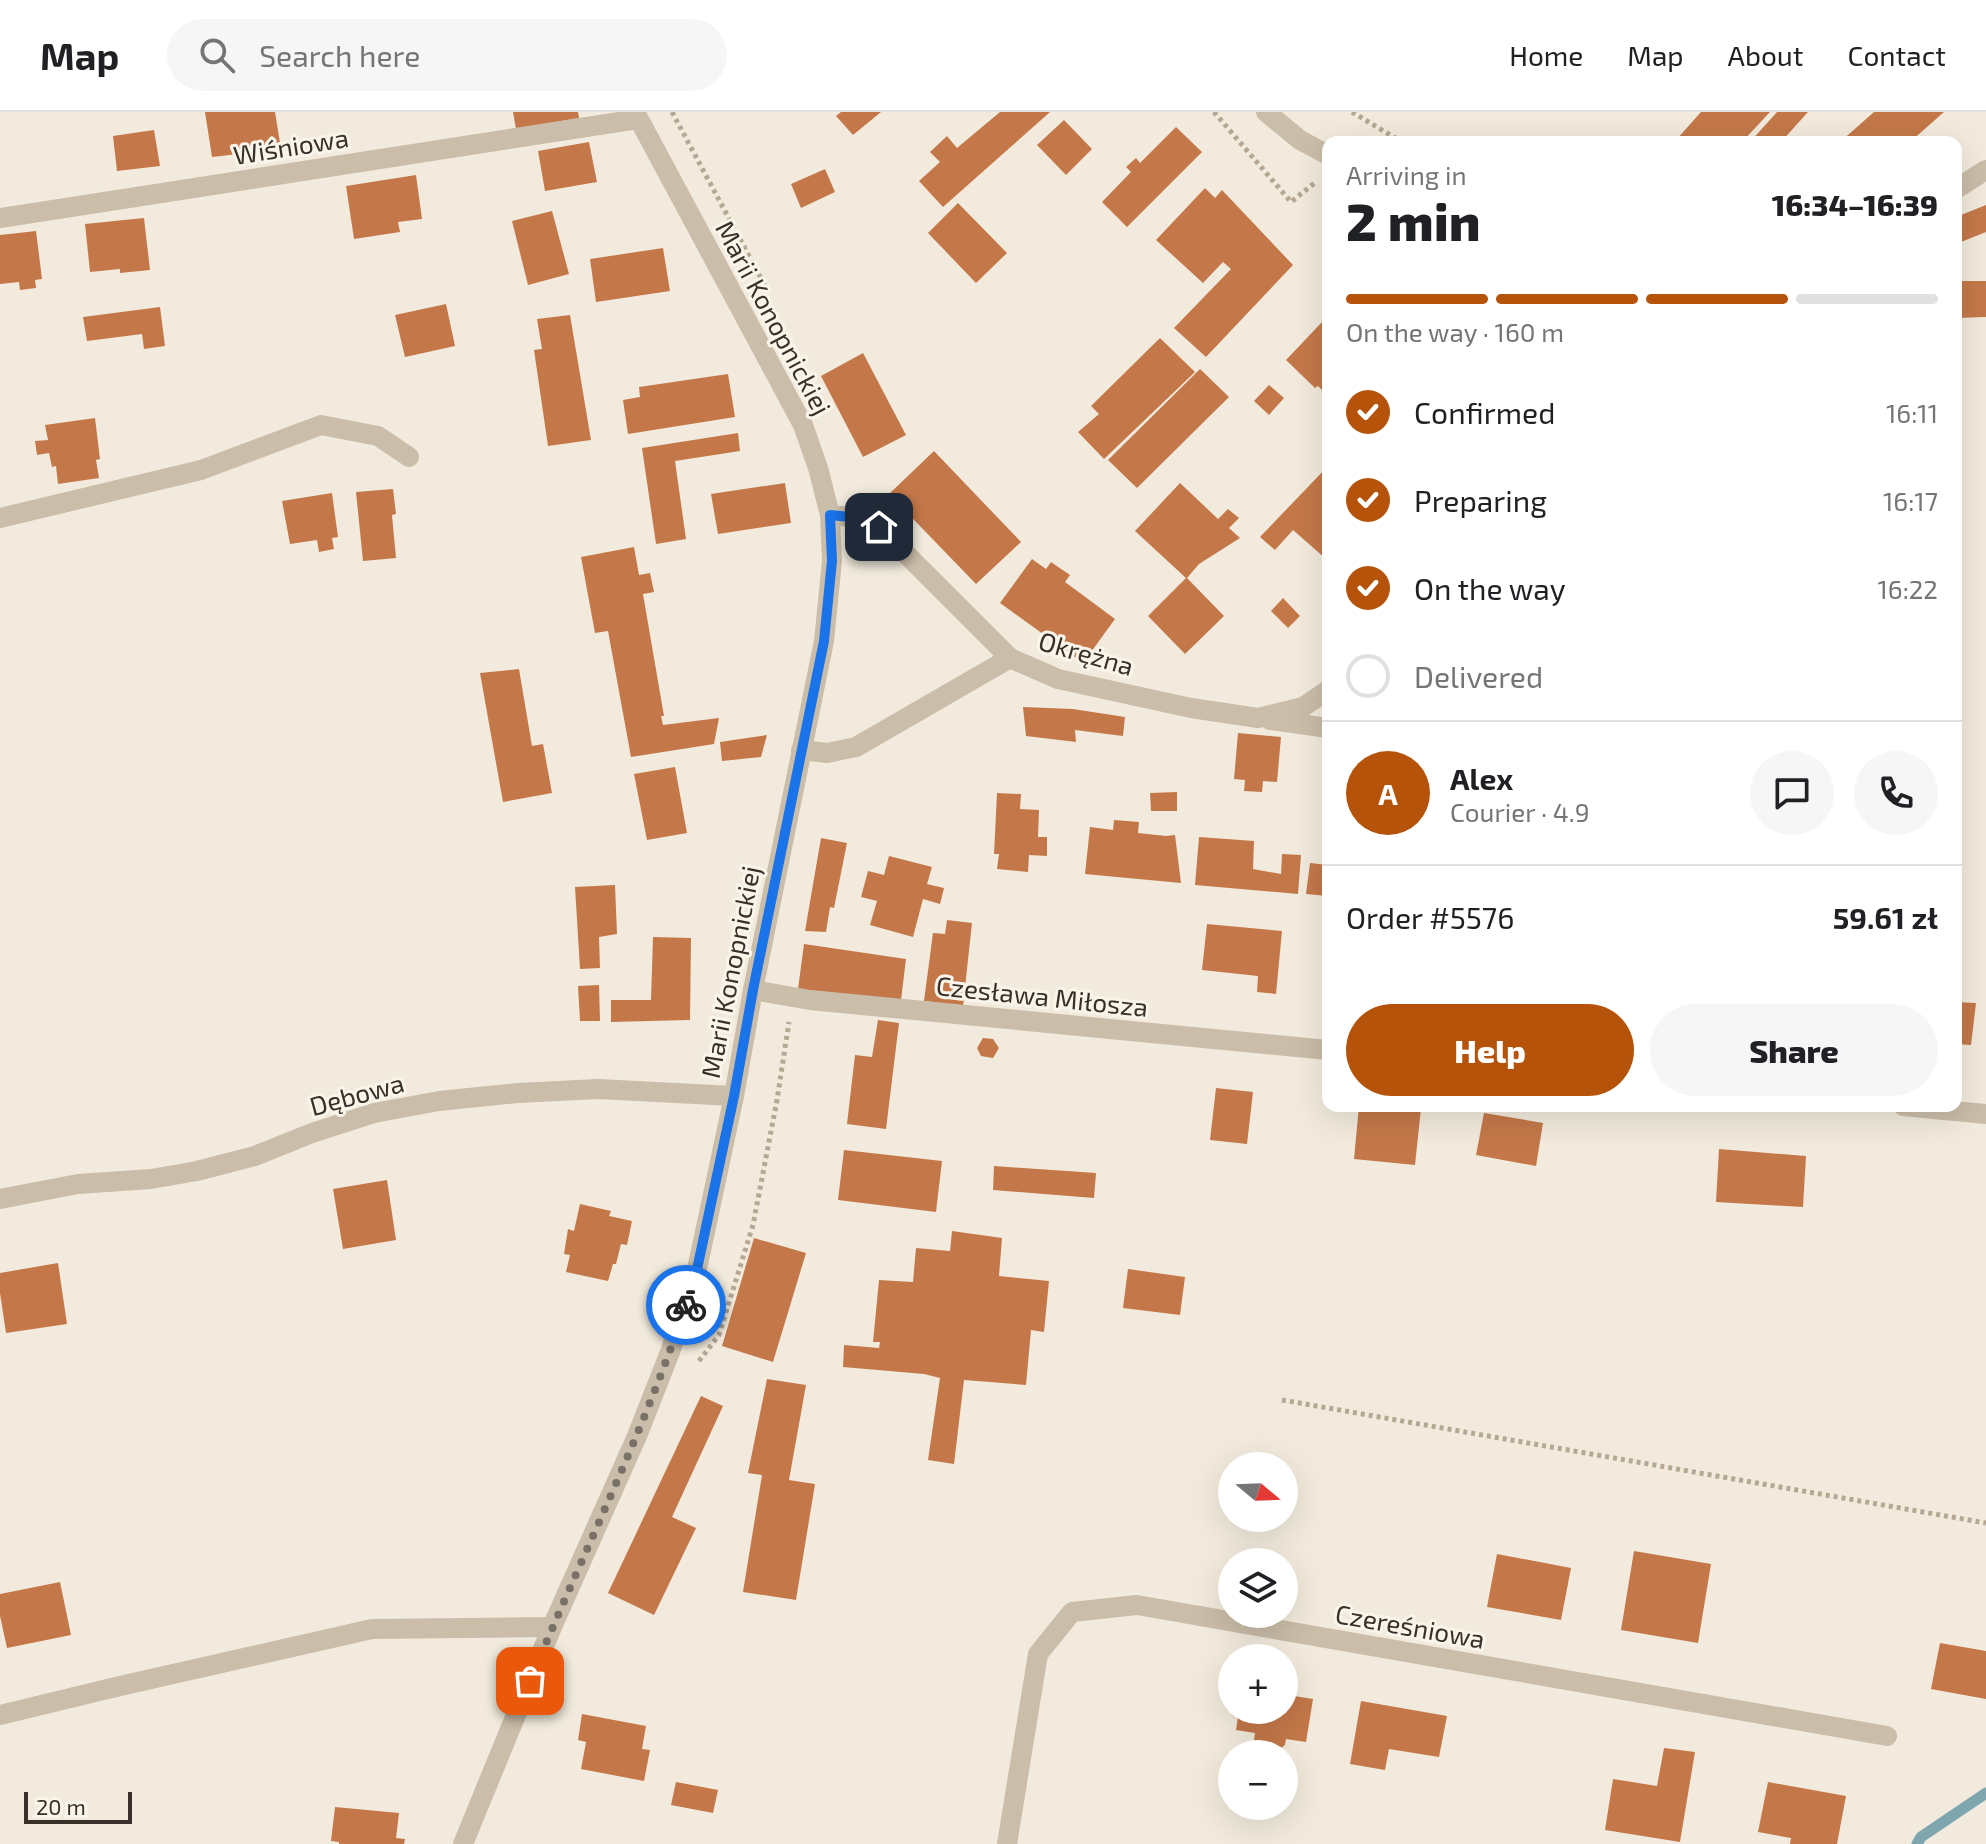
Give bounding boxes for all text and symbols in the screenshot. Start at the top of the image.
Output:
search box [167,19,727,91]
text: Map [40,32,119,78]
icon: search [195,33,239,77]
text: Search here [259,37,420,73]
text: Home [1509,38,1583,72]
text: Map [1627,38,1684,72]
text: About [1728,38,1803,72]
text: Contact [1847,38,1946,72]
street label: Wiśniowa [231,121,351,170]
text: Arriving in [1346,159,1467,190]
text: 16:34–16:39 [1772,186,1938,222]
text: 2 min [1346,189,1481,251]
street label: Marii Konopnickiej [710,215,839,420]
text: On the way · 160 m [1346,316,1564,347]
icon: check [1346,390,1390,434]
text: Confirmed [1414,394,1555,430]
text: 16:11 [1886,397,1938,428]
icon: check [1346,478,1390,522]
text: Preparing [1414,482,1547,518]
text: 16:17 [1883,485,1938,516]
pin [845,493,913,561]
icon: home [857,505,901,549]
icon: check [1346,566,1390,610]
text: On the way [1414,570,1566,606]
text: 16:22 [1877,573,1938,604]
street label: Okrężna [1035,624,1137,681]
text: Delivered [1414,658,1543,694]
button: chat [1750,751,1834,835]
button: phone [1854,751,1938,835]
text: Alex [1450,760,1513,796]
text: A [1378,775,1398,811]
text: Courier · 4.9 [1450,796,1590,827]
street label: Marii Konopnickiej [694,863,765,1080]
text: Order #5576 [1346,899,1514,935]
text: 59.61 zł [1833,899,1938,935]
street label: Czesława Miłosza [935,969,1150,1022]
button: Help [1346,1004,1634,1096]
button: Share [1650,1004,1938,1096]
street label: Dębowa [306,1066,407,1121]
courier [646,1265,726,1345]
icon: bike [664,1283,708,1327]
north arrow [1218,1452,1298,1532]
map controls [1218,1452,1298,1820]
button: layers [1218,1548,1298,1628]
street label: Czereśniowa [1333,1597,1487,1654]
button: + [1218,1644,1298,1724]
pin [496,1647,564,1715]
icon: bag [508,1659,552,1703]
button: − [1218,1740,1298,1820]
scale bar [24,1788,132,1824]
text: 20 m [36,1793,86,1819]

